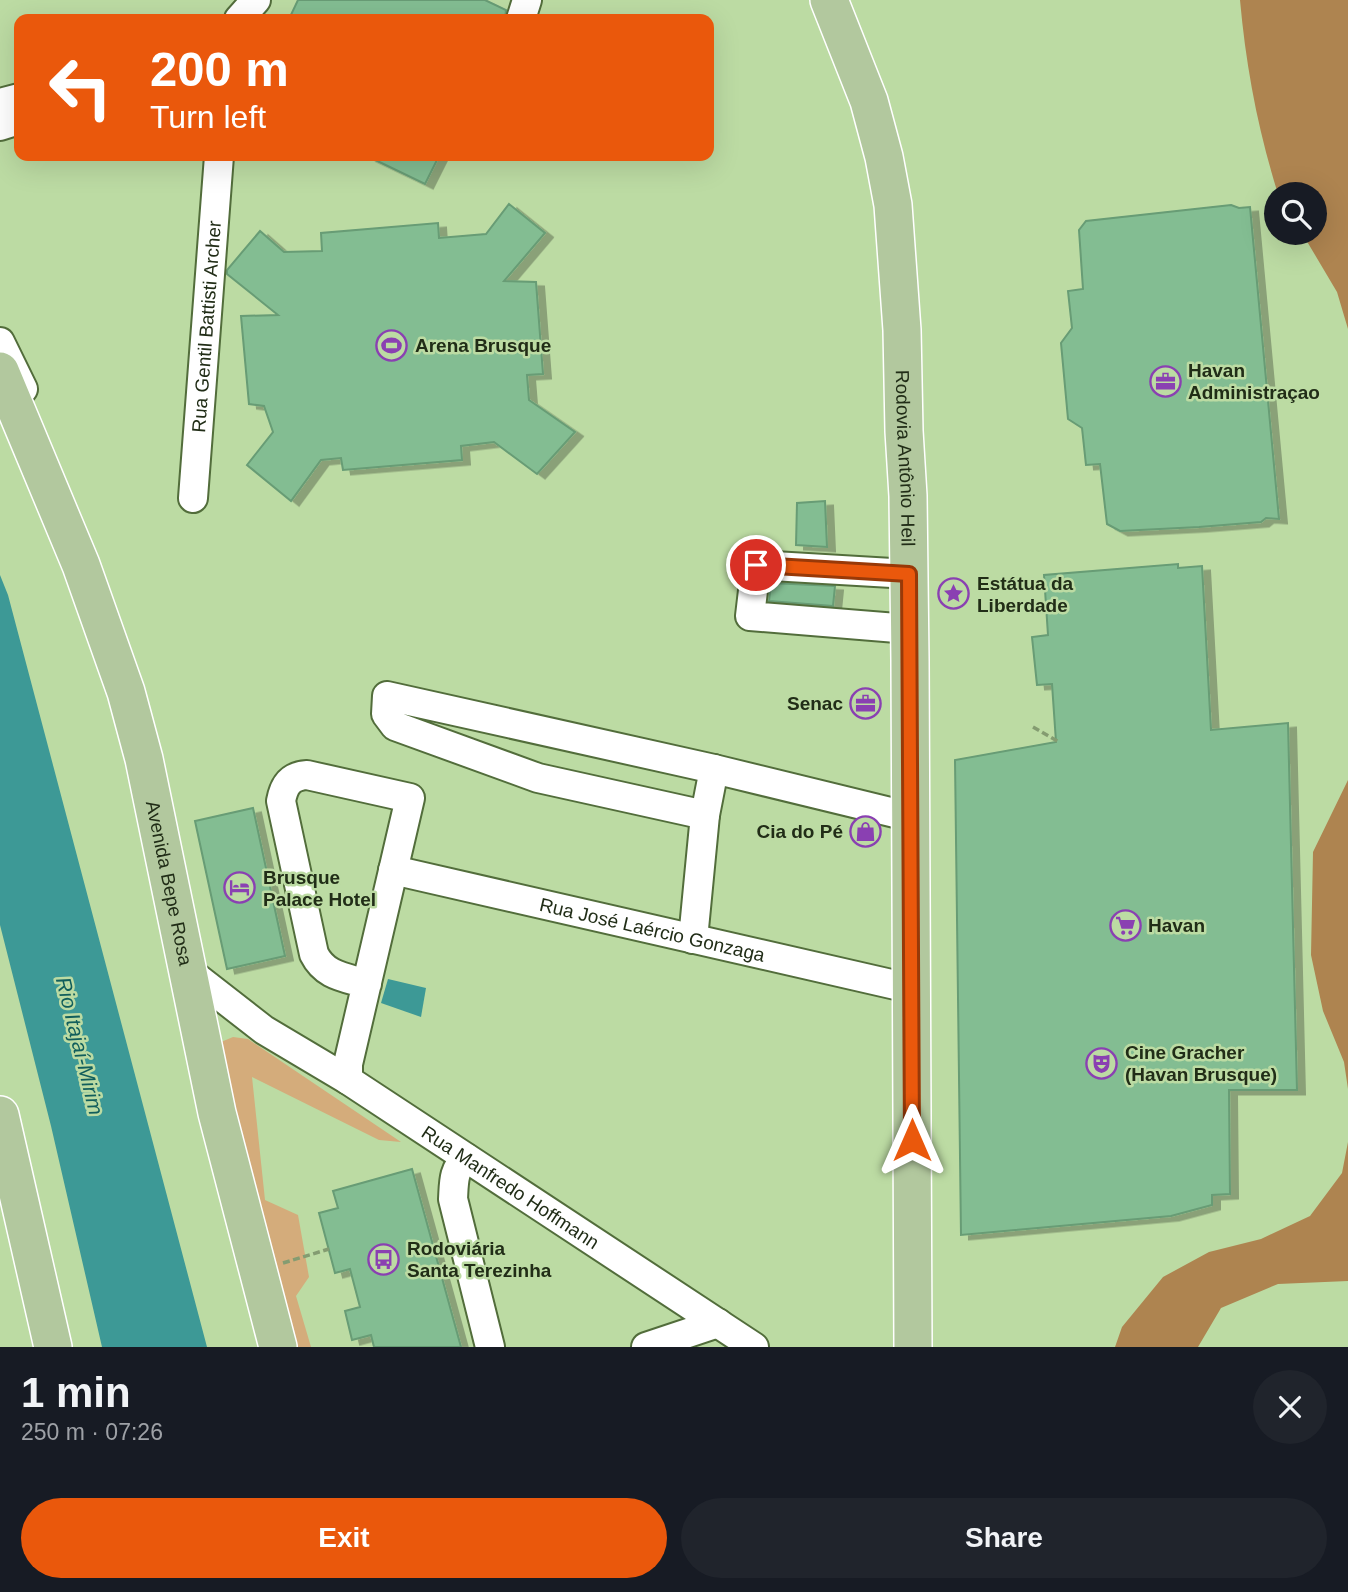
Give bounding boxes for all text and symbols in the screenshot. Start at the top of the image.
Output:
icon: left [35,42,126,133]
text: 200 m [150,42,289,96]
text: Turn left [150,99,266,135]
map controls [1264,182,1327,245]
button: search [1264,182,1327,245]
street label: Rua Gentil Battisti Archer [188,219,225,433]
sports icon: Arena Brusque [375,328,409,362]
place label: Arena Brusque [415,335,551,356]
place label: Havan Administraçao [1188,360,1320,403]
office icon: Havan Administraçao [1148,364,1182,398]
street label: Rodovia Antônio Heil [892,370,919,547]
pin [726,535,786,595]
icon: arrive [737,546,775,584]
place label: Estátua da Liberdade [977,573,1074,616]
place icon: Estátua da Liberdade [937,577,971,611]
office icon: Senac [849,686,883,720]
place label: Senac [787,693,843,714]
street label: Avenida Bepe Rosa [142,799,197,968]
shop icon: Cia do Pé [849,814,883,848]
place label: Cia do Pé [756,821,843,842]
place label: Brusque Palace Hotel [263,867,376,910]
hotel icon: Brusque Palace Hotel [223,871,257,905]
street label: Rua José Laércio Gonzaga [538,893,767,965]
supermarket icon: Havan [1108,908,1142,942]
place label: Havan [1148,915,1205,936]
water label: Rio Itajaí-Mirim [52,975,108,1117]
place label: Cine Gracher (Havan Brusque) [1125,1042,1277,1085]
theatre icon: Cine Gracher (Havan Brusque) [1085,1046,1119,1080]
position arrow [875,1103,949,1177]
street label: Rua Manfredo Hoffmann [418,1121,603,1253]
place label: Rodoviária Santa Terezinha [407,1238,552,1281]
bus stop icon: Rodoviária Santa Terezinha [367,1242,401,1276]
text: 1 min [21,1369,131,1416]
button: close [1253,1370,1327,1444]
text: 250 m · 07:26 [21,1419,163,1445]
button: Exit [21,1498,667,1578]
button: Share [681,1498,1327,1578]

